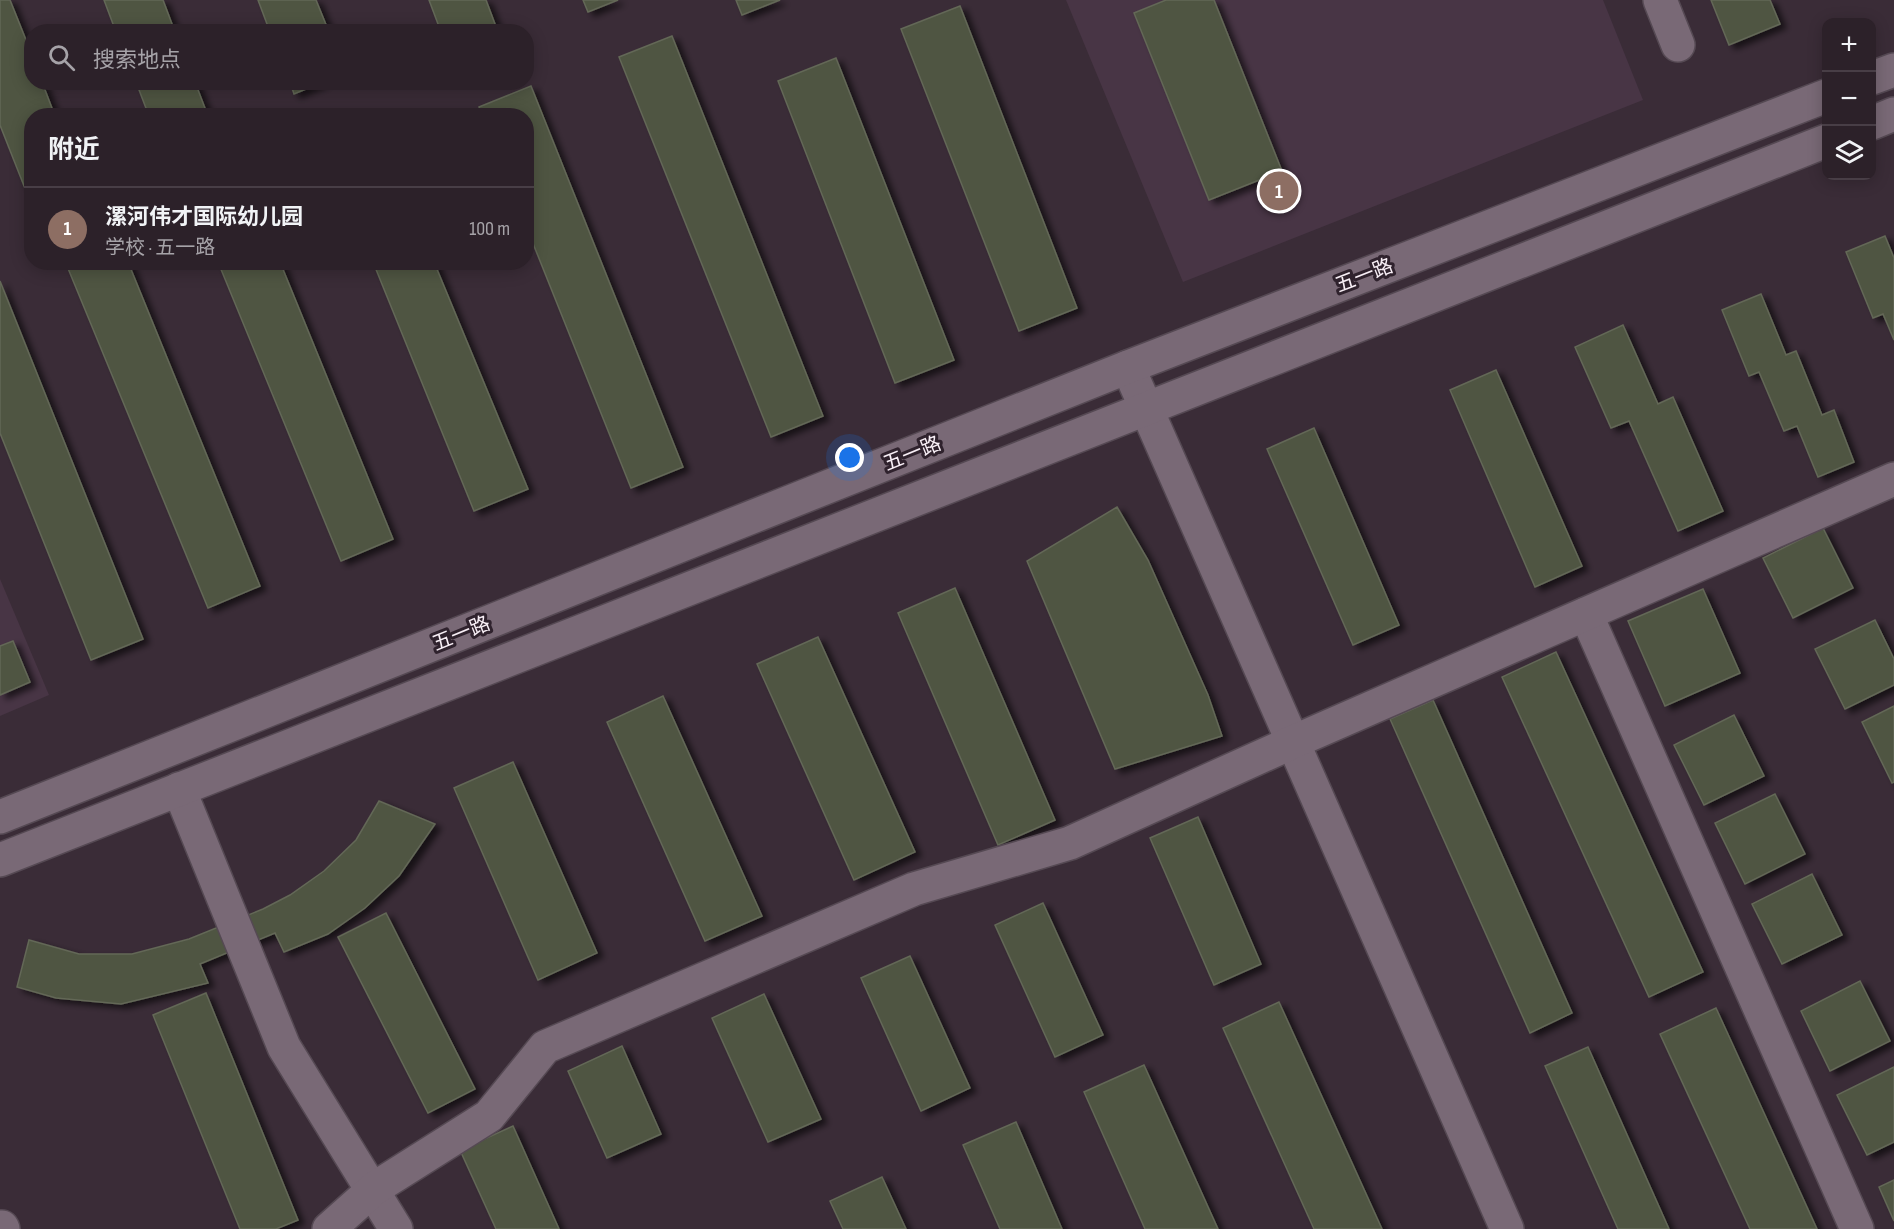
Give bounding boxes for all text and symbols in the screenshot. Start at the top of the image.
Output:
map controls [1822,18,1876,180]
button: + [1822,18,1876,72]
search box [24,24,534,90]
icon: search [45,41,78,74]
text: 搜索地点 [93,47,181,74]
button: − [1822,72,1876,126]
button: layers [1822,126,1876,180]
text: 附近 [48,135,100,166]
pin: 1 [1260,168,1298,213]
text: 漯河伟才国际幼儿园 [105,204,303,231]
text: 1 [64,217,71,241]
text: 100 m [469,217,510,241]
text: 学校 · 五一路 [105,236,215,260]
street label: 五一路 [1332,254,1397,298]
street label: 五一路 [880,432,945,476]
your location [835,443,864,472]
street label: 五一路 [429,612,494,656]

